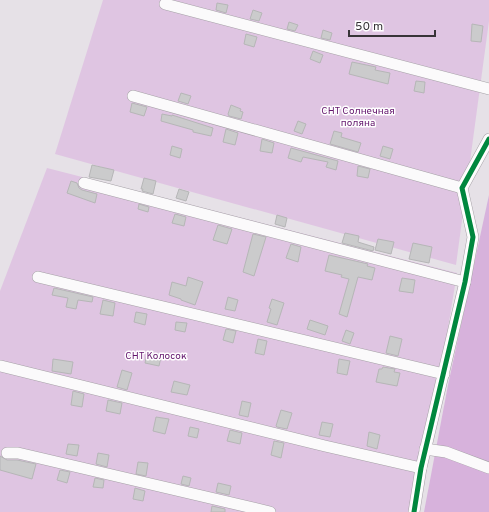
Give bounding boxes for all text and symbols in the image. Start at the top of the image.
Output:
scale bar [349,12,435,38]
text: 50 m [355,19,383,35]
park label: СНТ Солнечная поляна [321,105,395,130]
park label: СНТ Колосок [125,350,187,363]

